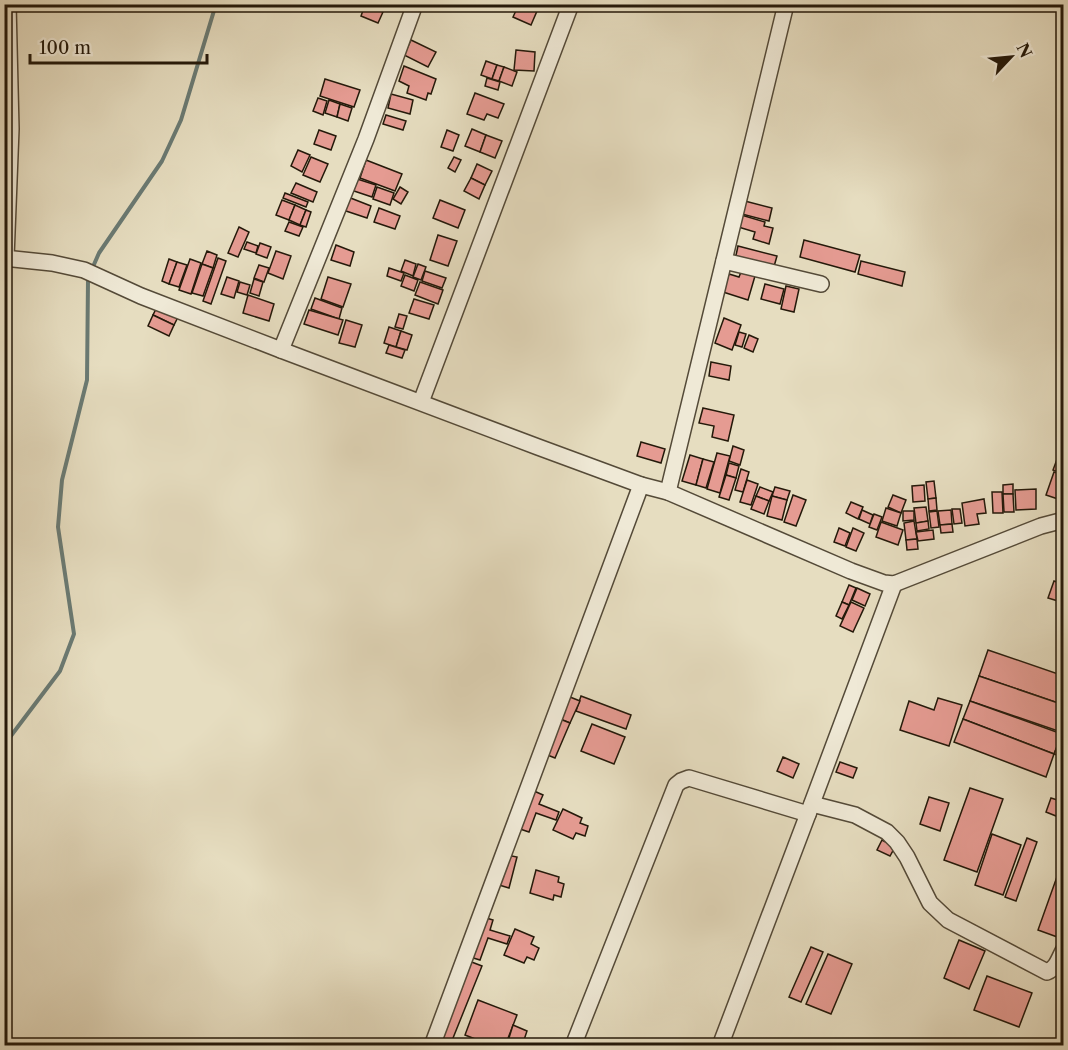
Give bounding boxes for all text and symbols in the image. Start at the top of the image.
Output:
scale bar [30,27,207,65]
north arrow [981,27,1041,87]
text: 100 m [39,37,91,59]
text: N [1012,40,1037,61]

